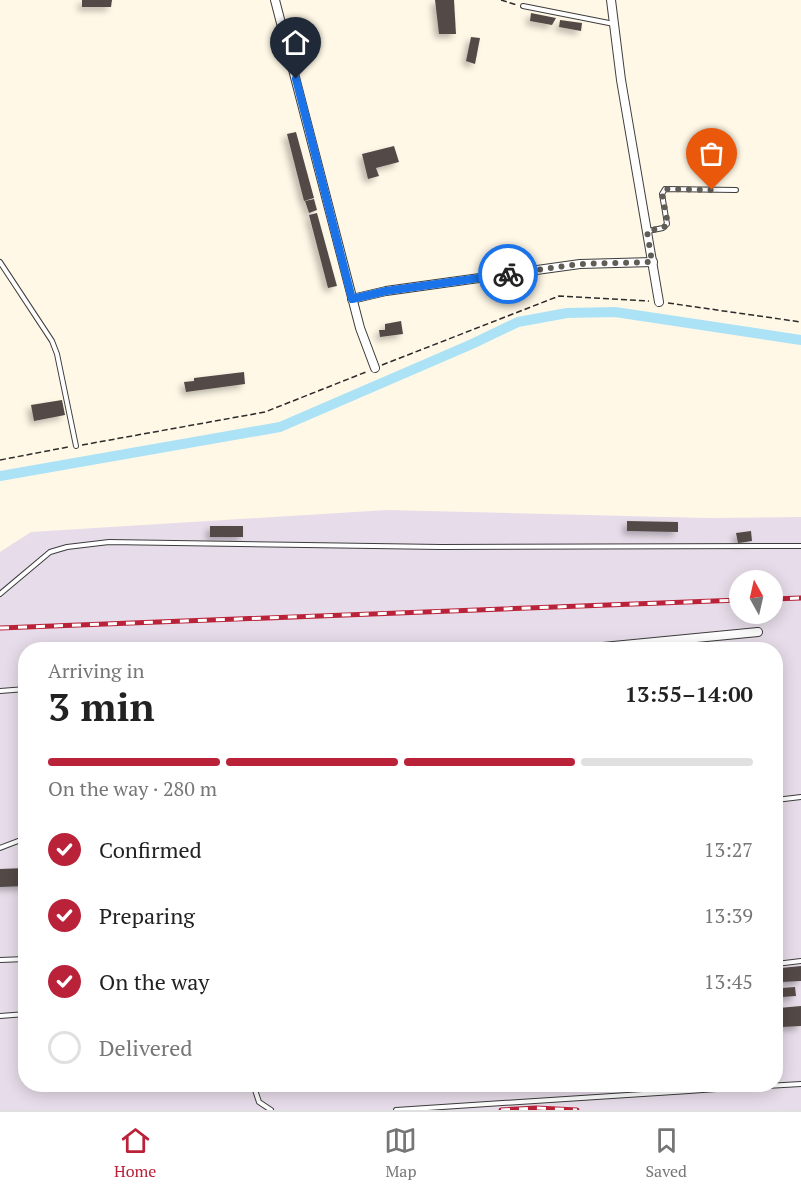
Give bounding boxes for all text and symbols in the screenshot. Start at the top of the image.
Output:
pin [270,17,321,79]
icon: home [279,26,312,59]
pin [686,128,737,190]
icon: bag [695,137,728,170]
courier [478,244,538,304]
icon: bike [492,258,525,291]
north arrow [729,570,783,624]
map controls [729,570,783,624]
text: Arriving in [48,657,144,684]
text: 13:55–14:00 [625,679,753,708]
text: 3 min [48,680,155,732]
text: On the way · 280 m [48,775,217,802]
icon: check [48,833,81,866]
text: Confirmed [99,835,202,864]
text: 13:27 [704,836,753,863]
icon: check [48,899,81,932]
text: Preparing [99,901,195,930]
text: 13:39 [704,902,753,929]
icon: check [48,965,81,998]
text: On the way [99,967,209,996]
text: 13:45 [704,968,753,995]
text: Delivered [99,1033,192,1062]
tab: Home [114,1124,156,1182]
tab: Map [384,1124,417,1182]
tab: Saved [646,1124,687,1182]

